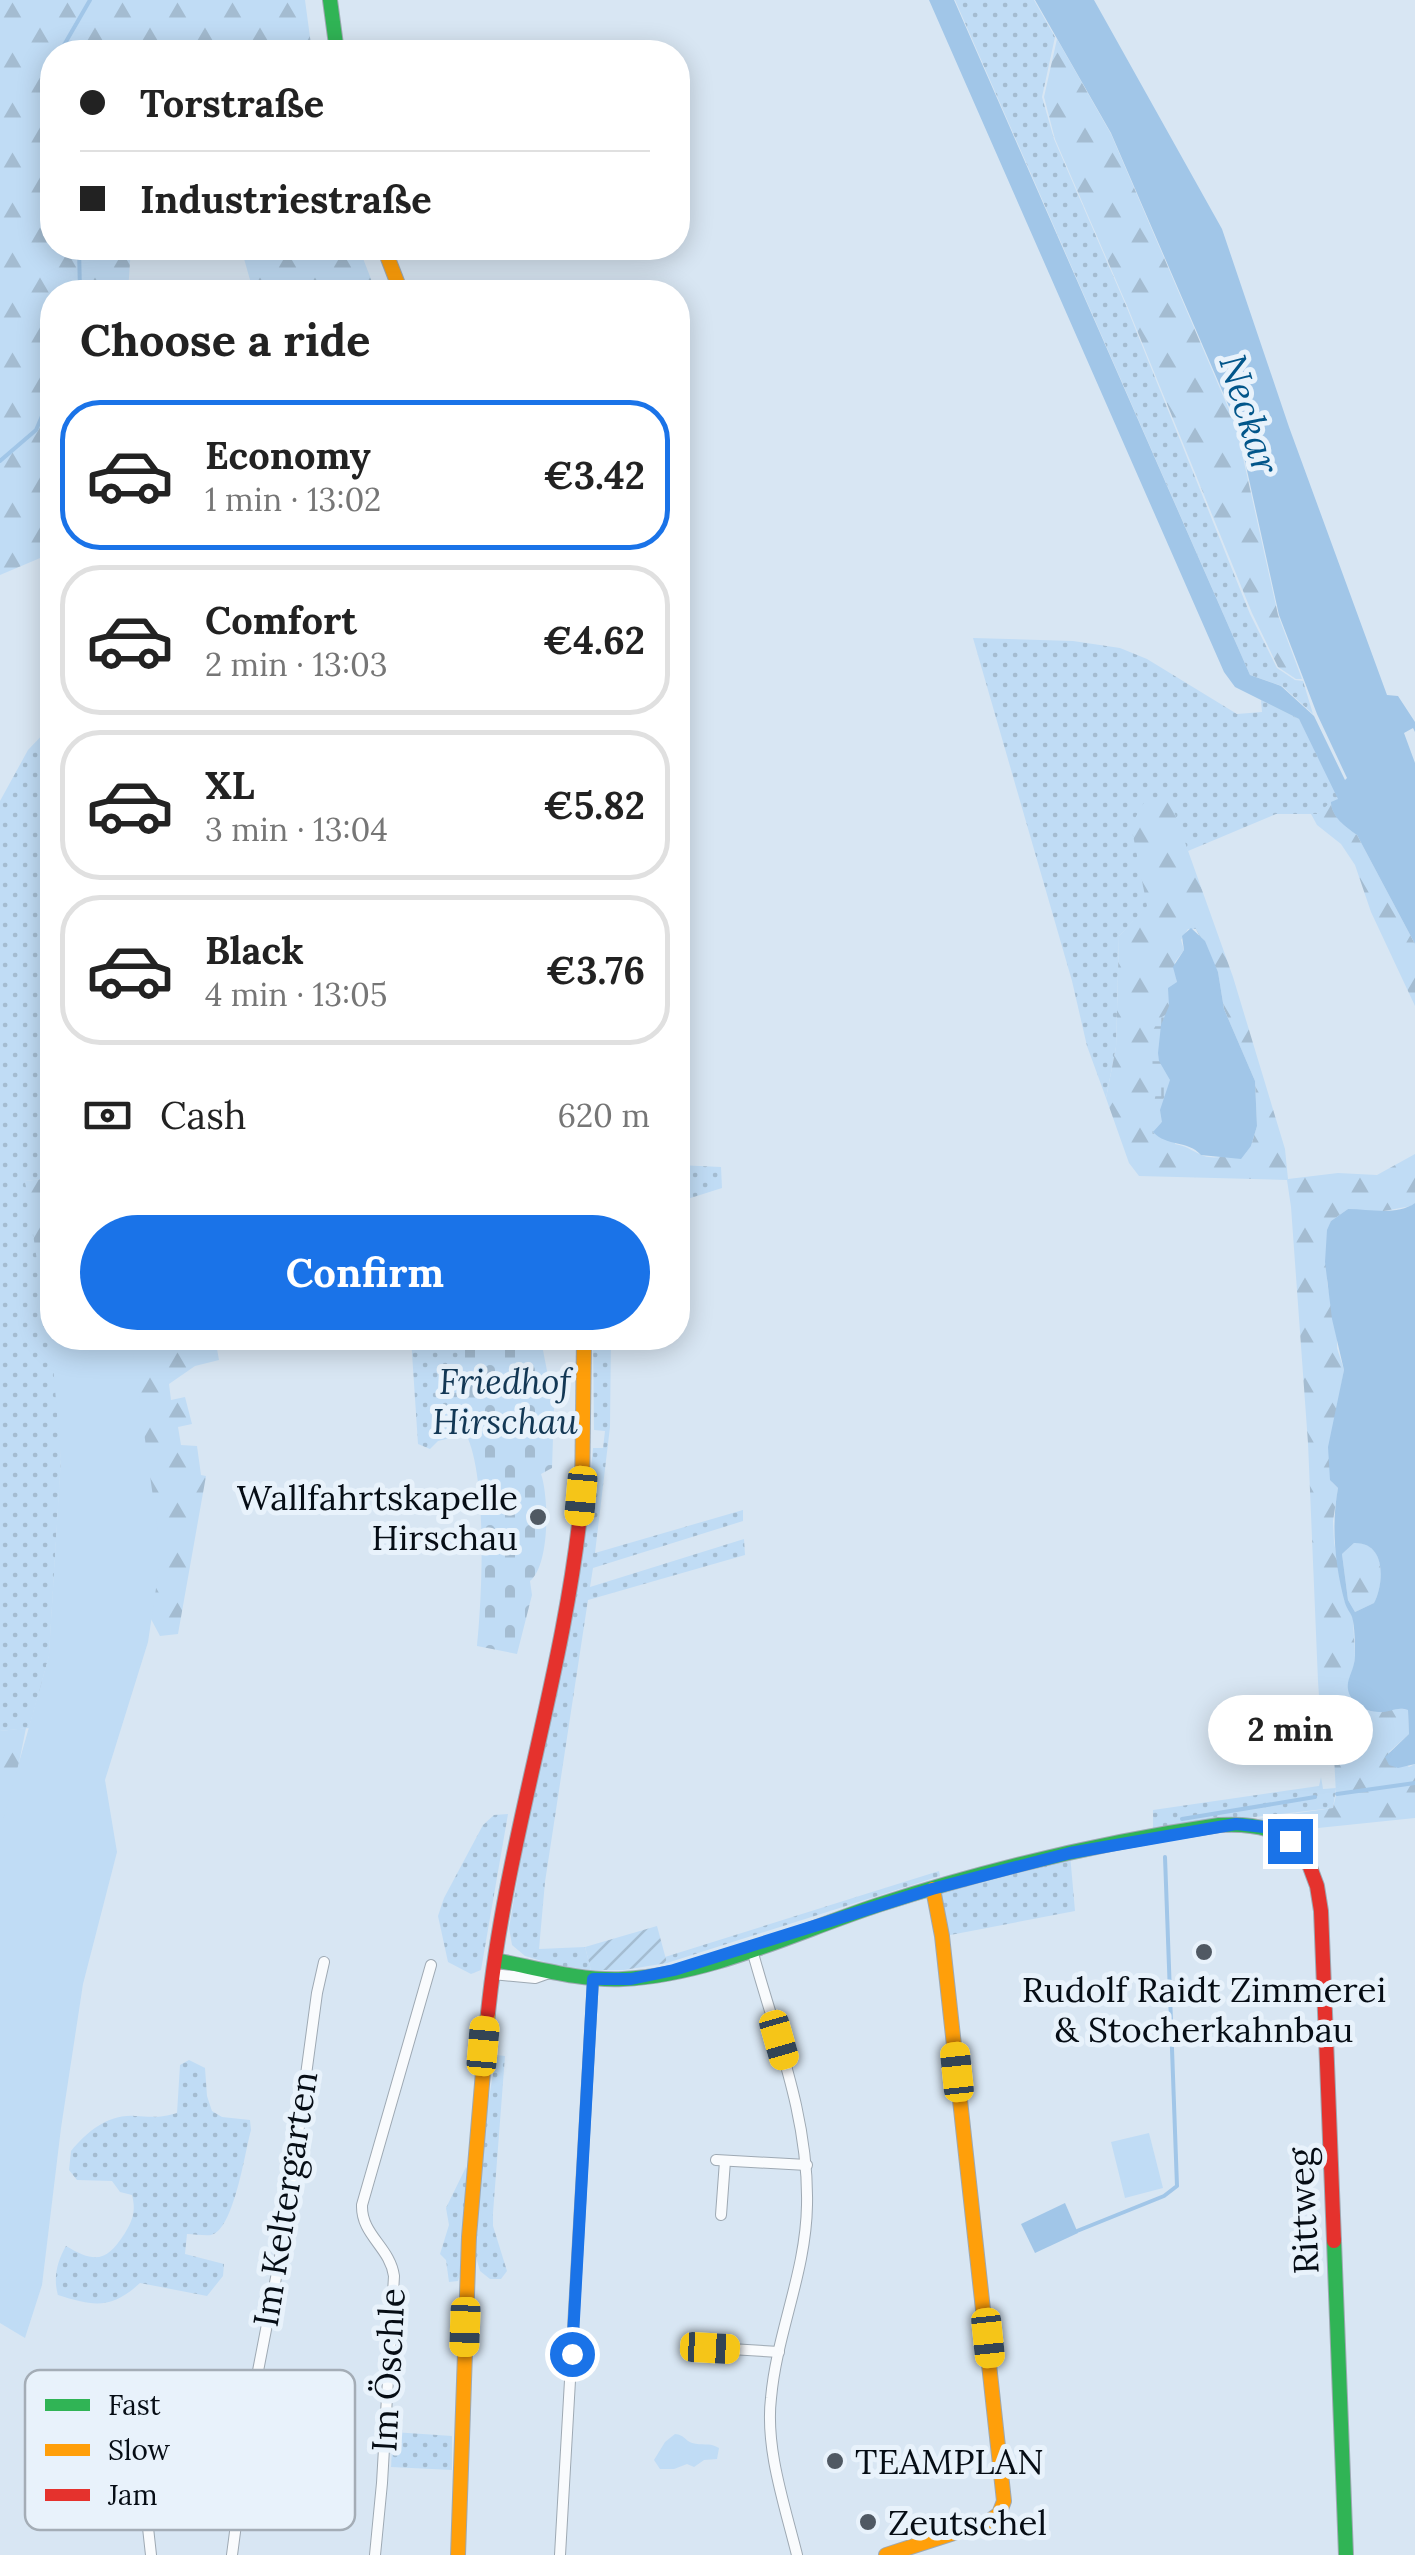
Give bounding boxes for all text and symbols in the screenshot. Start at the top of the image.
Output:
text: Torstraße [140,79,324,127]
text: Industriestraße [140,175,432,223]
text: Choose a ride [80,311,370,368]
water label: Neckar [1209,349,1291,480]
icon: car [85,430,175,520]
text: Economy [205,431,371,479]
text: €3.42 [543,451,645,499]
text: 1 min · 13:02 [205,479,381,520]
icon: car [85,595,175,685]
text: Comfort [205,596,357,644]
text: €4.62 [543,616,645,664]
text: 2 min · 13:03 [205,644,388,685]
icon: car [85,760,175,850]
text: XL [205,761,255,809]
text: €5.82 [543,781,645,829]
text: 3 min · 13:04 [205,809,388,850]
icon: car [85,925,175,1015]
text: Black [205,926,304,974]
text: €3.76 [546,946,645,994]
text: 4 min · 13:05 [205,974,387,1015]
icon: cash [80,1088,135,1143]
text: Cash [160,1091,247,1139]
text: 620 m [557,1095,650,1136]
button: Confirm [80,1215,650,1330]
park label: Friedhof Hirschau [432,1359,578,1444]
car [563,1465,599,1527]
place label: Wallfahrtskapelle Hirschau [237,1475,518,1560]
marker: Wallfahrtskapelle Hirschau [527,1506,549,1528]
callout: 2 min [1208,1696,1372,1766]
text: 2 min [1248,1709,1333,1750]
route end [1268,1819,1313,1864]
marker: Rudolf Raidt Zimmerei & Stocherkahnbau [1193,1941,1215,1963]
place label: Rudolf Raidt Zimmerei & Stocherkahnbau [1022,1967,1386,2052]
car [756,2007,802,2073]
car [465,2015,501,2077]
car [939,2041,975,2103]
street label: Im Keltergarten [243,2068,327,2330]
street label: Rittweg [1277,2146,1329,2275]
street label: Im Öschle [361,2287,415,2453]
car [449,2296,481,2358]
car [970,2307,1006,2369]
car [679,2331,741,2365]
route start [550,2332,595,2377]
legend [25,2370,355,2530]
text: Fast [108,2387,161,2423]
text: Slow [108,2432,171,2468]
place label: TEAMPLAN [855,2439,1044,2484]
marker: TEAMPLAN [824,2450,846,2472]
text: Jam [107,2477,158,2513]
place label: Zeutschel [888,2500,1047,2545]
marker: Zeutschel [857,2511,879,2533]

